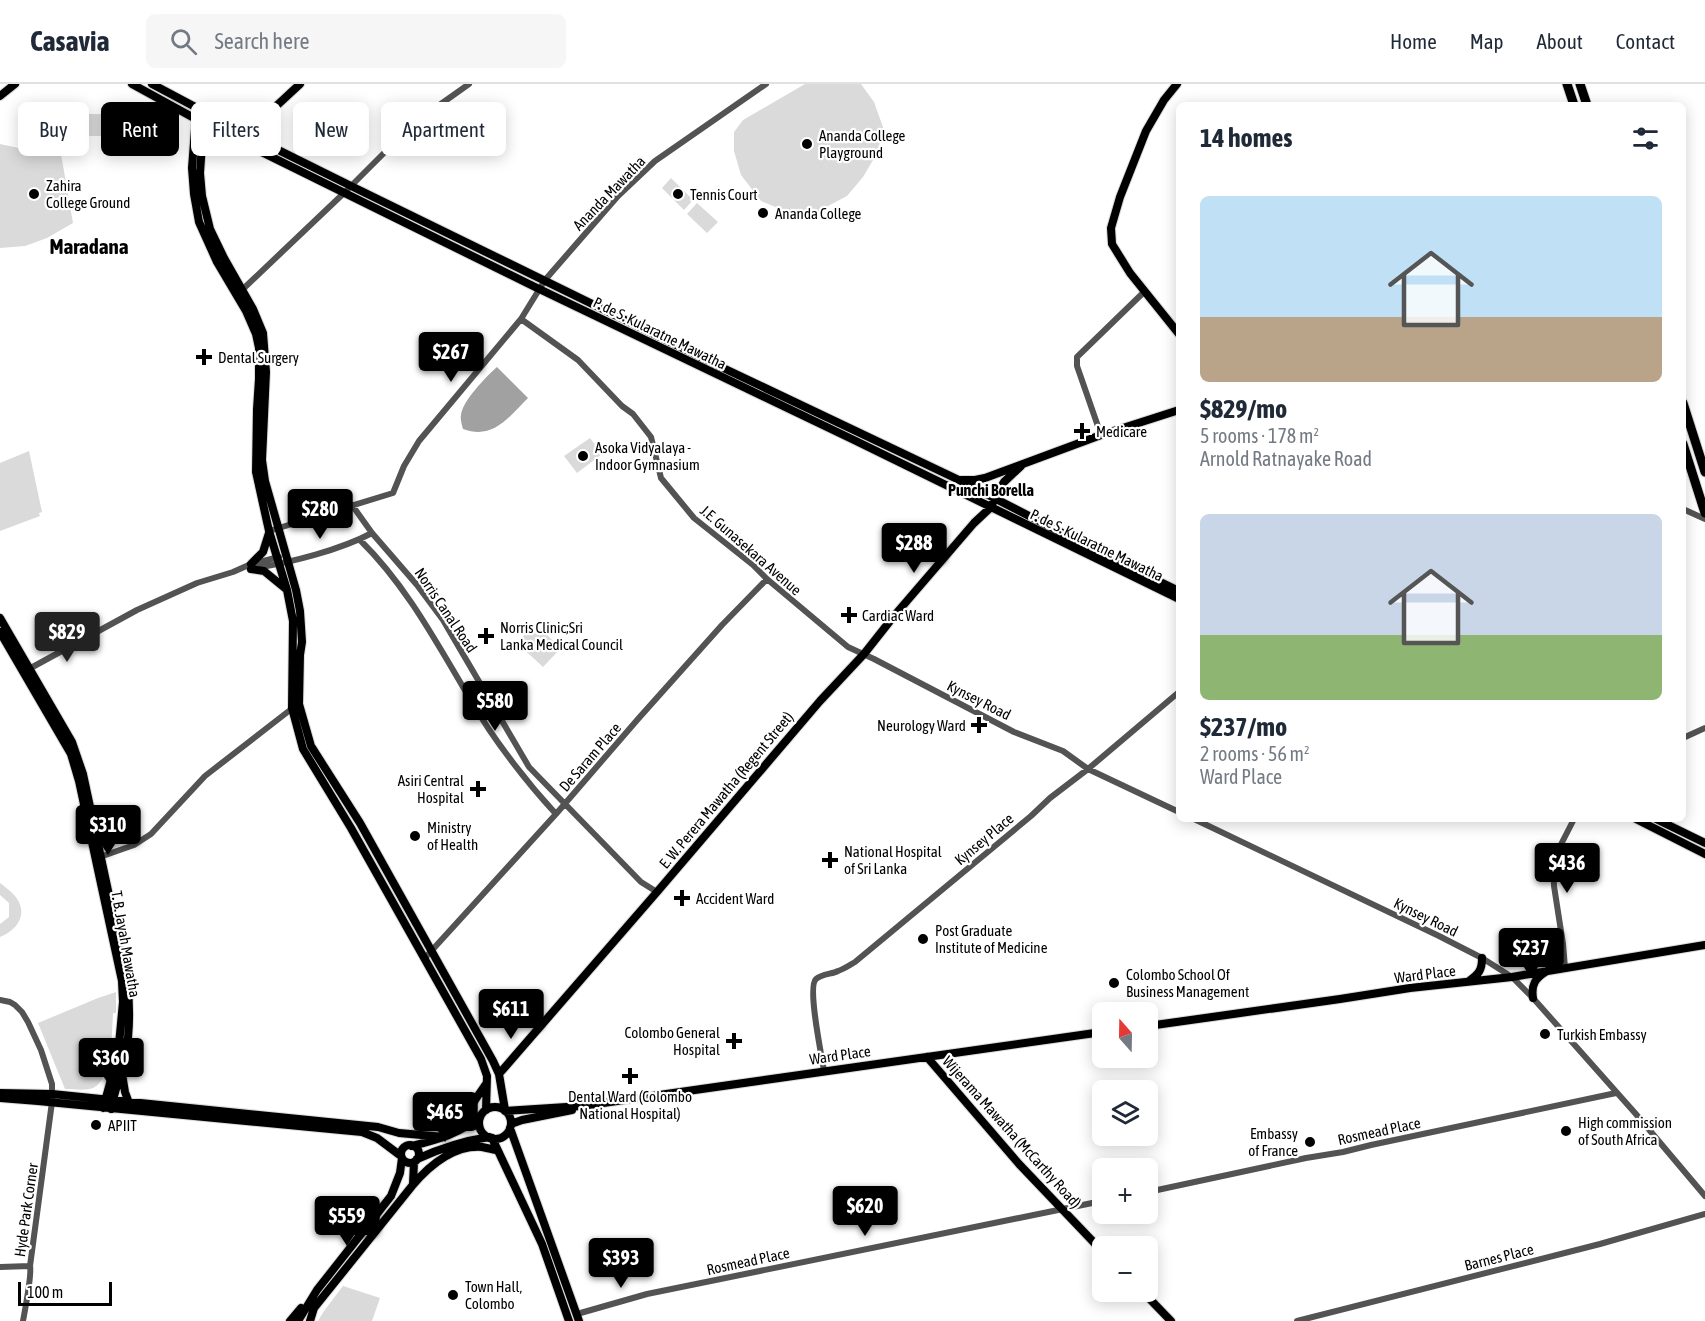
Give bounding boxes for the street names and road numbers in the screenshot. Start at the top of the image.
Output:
street label: Ananda Mawatha [569,152,649,234]
street label: P. de S. Kularatne Mawatha [591,293,729,373]
street label: J.E. Gunasekara Avenue [697,502,805,599]
street label: P. de S. Kularatne Mawatha [1028,505,1166,585]
street label: Norris Canal Road [411,565,481,655]
street label: Kynsey Road [944,677,1014,723]
street label: E. W. Perera Mawatha (Regent Street) [656,708,796,872]
street label: De Saram Place [556,719,624,795]
street label: Kynsey Place [951,809,1017,868]
street label: T. B. Jayah Mawatha [108,889,144,999]
street label: Kynsey Road [1391,894,1461,940]
street label: Ward Place [1393,962,1457,986]
street label: Ward Place [808,1042,872,1068]
street label: Wijerama Mawatha (McCarthy Road) [939,1053,1085,1211]
street label: Rosmead Place [1336,1114,1422,1148]
street label: Hyde Park Corner [11,1161,41,1258]
street label: Barnes Place [1463,1240,1535,1274]
street label: Rosmead Place [705,1244,791,1278]

